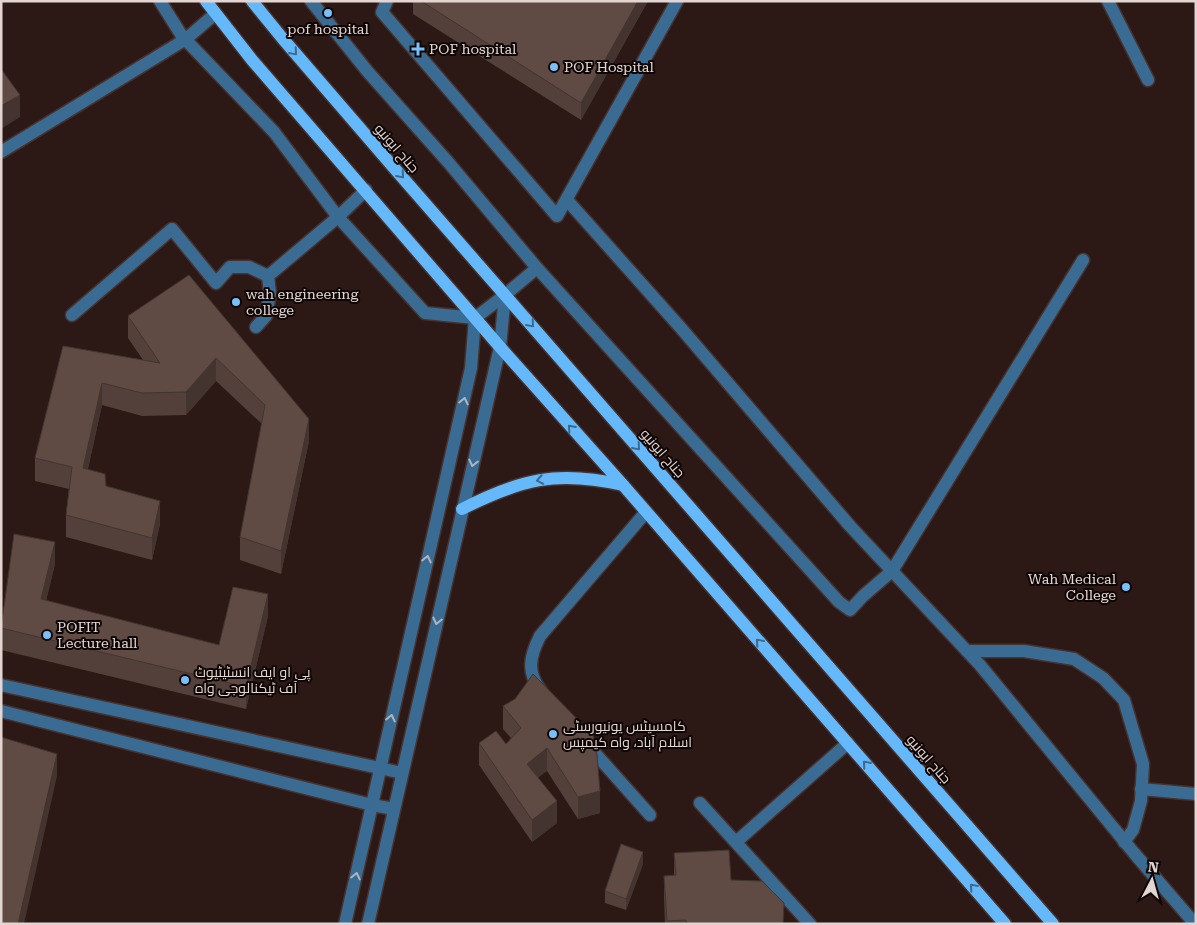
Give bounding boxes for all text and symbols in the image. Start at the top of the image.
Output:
marker: pof hospital [322,7,334,19]
place label: pof hospital [287,21,369,37]
place label: POF hospital [429,41,517,57]
marker: POF hospital [411,42,425,56]
one-way arrow [289,47,298,56]
place label: POF Hospital [564,59,654,75]
marker: POF Hospital [548,61,560,73]
street label: جناح ایونیو [371,120,422,176]
one-way arrow [395,170,404,179]
place label: wah engineering college [246,286,358,318]
marker: wah engineering college [230,296,242,308]
one-way arrow [525,318,533,327]
one-way arrow [458,396,469,405]
one-way arrow [568,424,577,433]
street label: جناح ایونیو [637,425,688,481]
one-way arrow [632,441,641,450]
one-way arrow [468,459,479,467]
one-way arrow [535,475,544,485]
one-way arrow [421,555,432,564]
place label: Wah Medical College [1028,571,1117,603]
marker: Wah Medical College [1120,581,1132,593]
one-way arrow [432,617,443,626]
place label: POFIT Lecture hall [57,619,138,651]
marker: POFIT Lecture hall [41,629,53,641]
one-way arrow [757,639,765,648]
place label: پی او ایف انسٹیٹیوٹ آف ٹیکنالوجی واہ [195,664,311,696]
marker: پی او ایف انسٹیٹیوٹ آف ٹیکنالوجی واہ [179,674,191,686]
one-way arrow [385,713,396,722]
place label: کامسیٹس یونیورسٹی اسلام آباد، واہ کیمپس [563,718,692,752]
marker: کامسیٹس یونیورسٹی اسلام آباد، واہ کیمپس [547,728,559,740]
street label: جناح ایونیو [903,731,954,787]
one-way arrow [863,761,872,770]
north arrow [1127,855,1177,905]
text: N [1147,859,1160,876]
one-way arrow [350,872,361,881]
one-way arrow [970,884,979,893]

